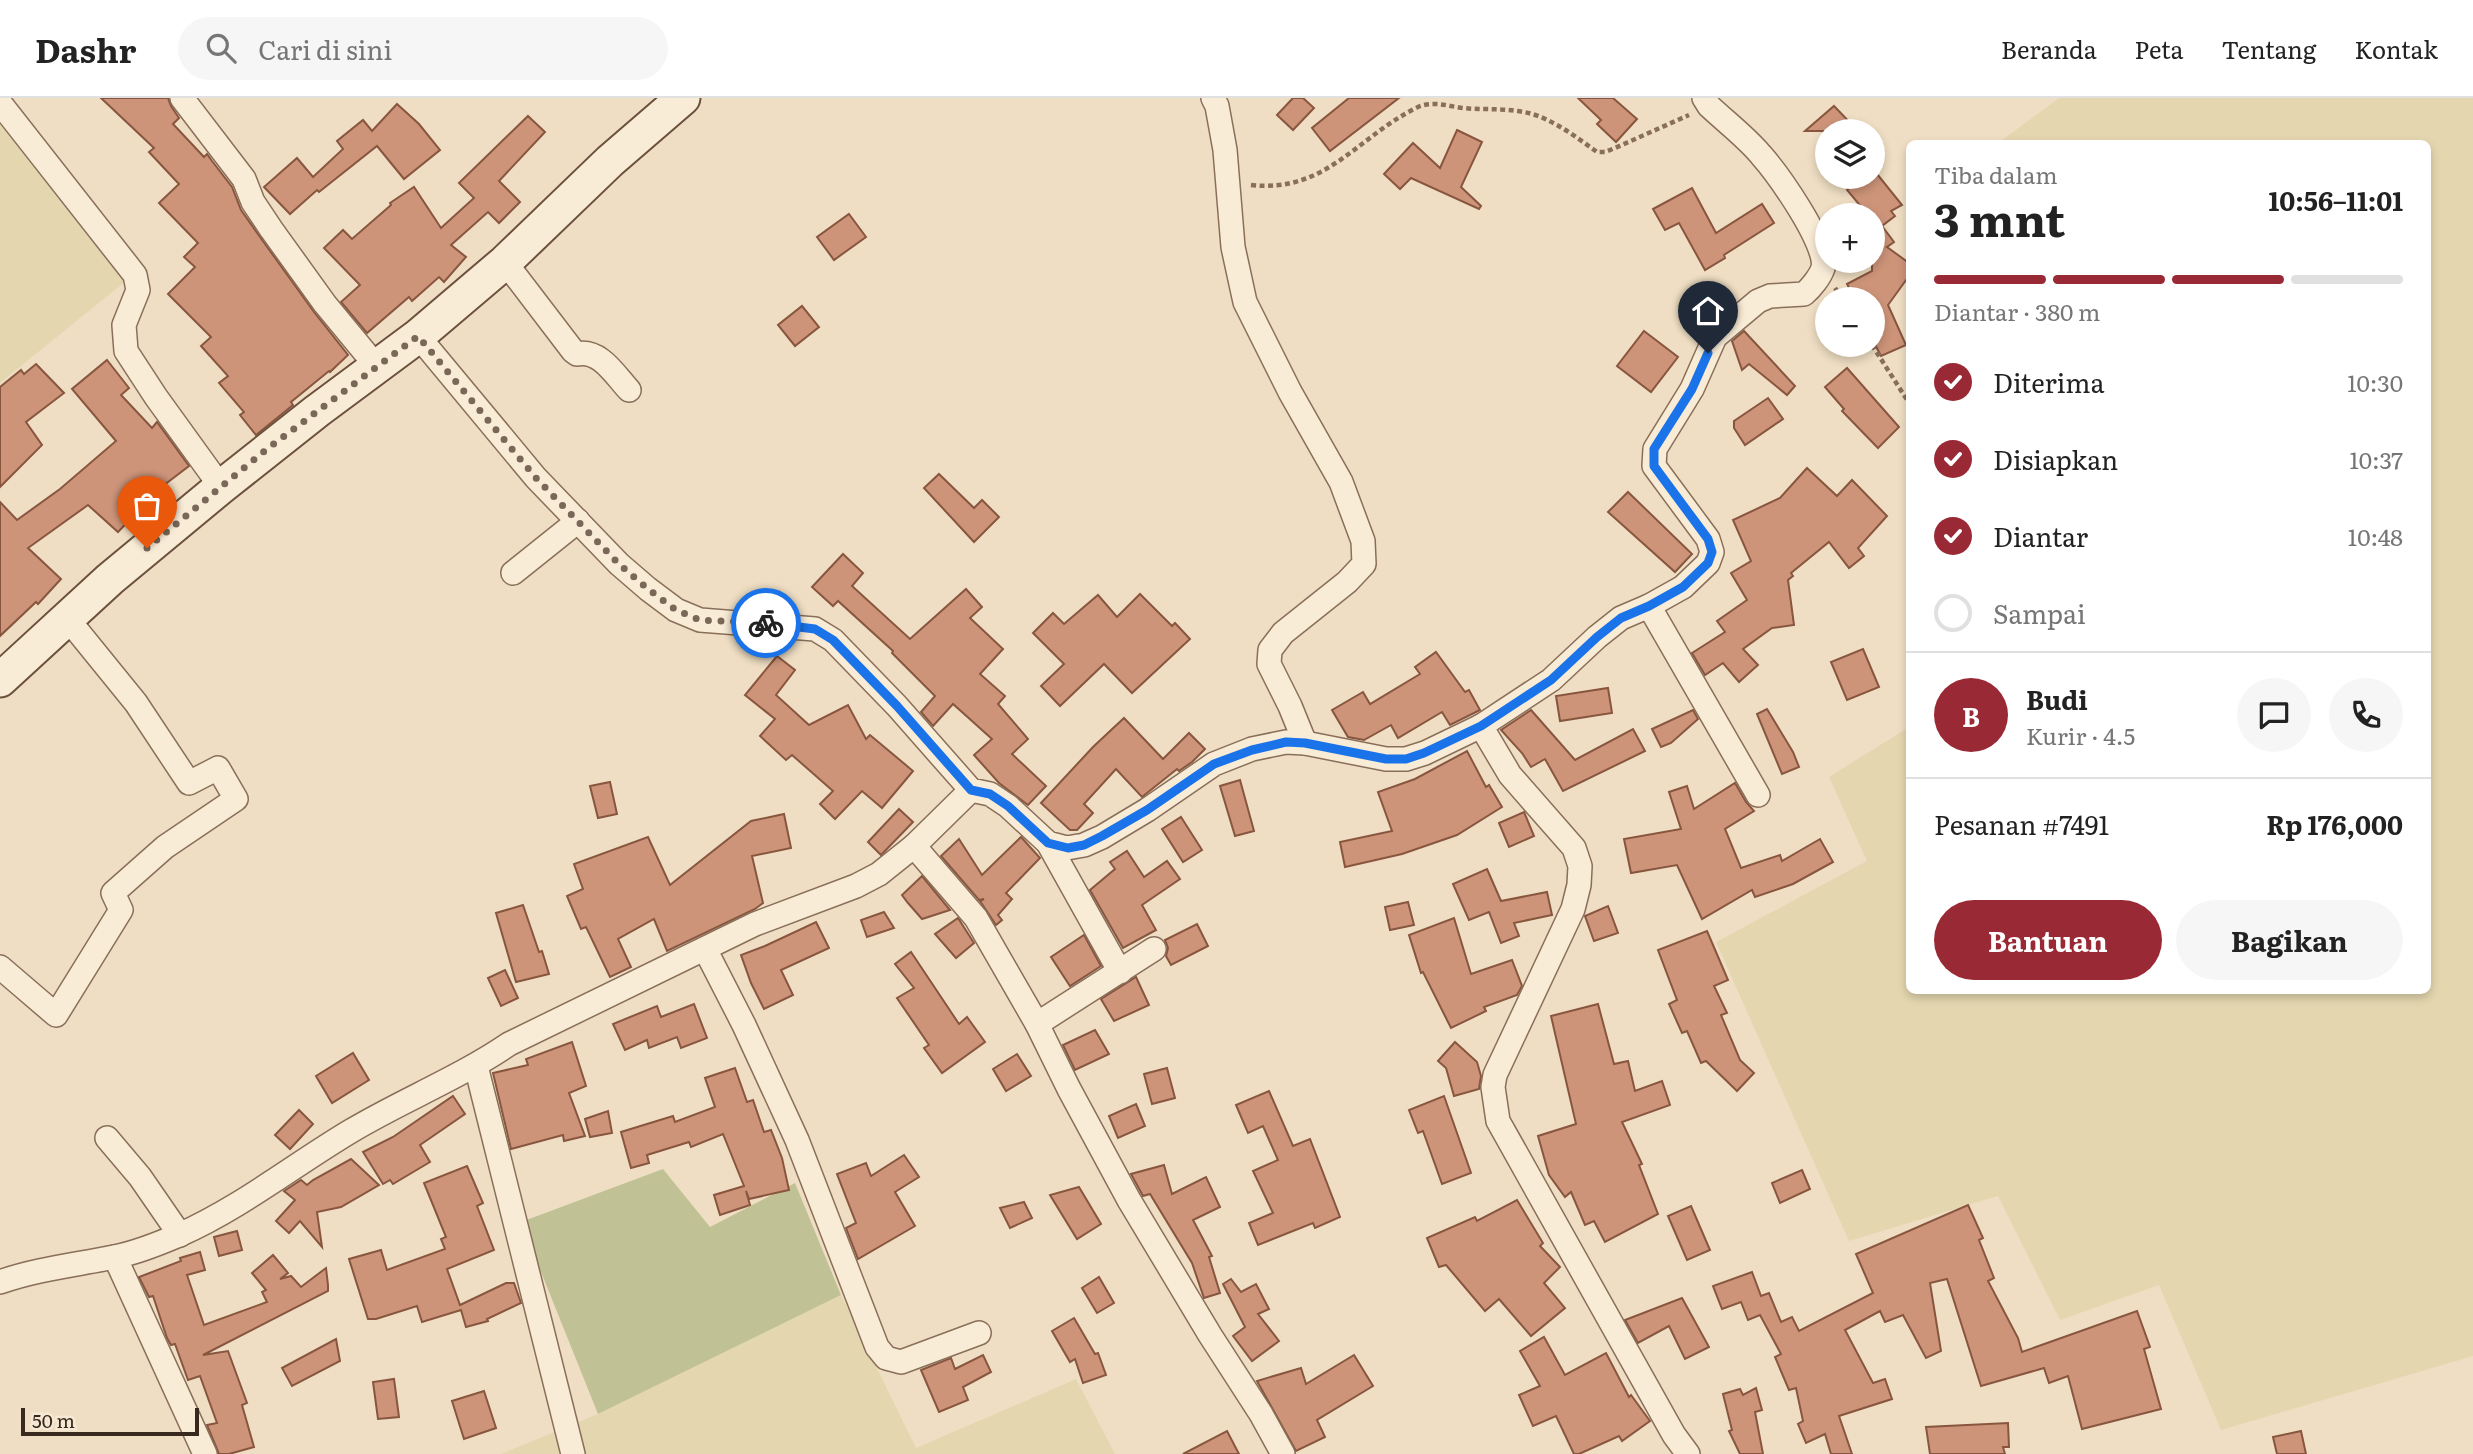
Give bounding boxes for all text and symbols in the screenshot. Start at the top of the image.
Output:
search box [178,17,668,80]
text: Dashr [35,24,136,73]
icon: search [202,29,240,67]
text: Cari di sini [258,29,392,68]
text: Beranda [2001,31,2097,66]
text: Peta [2135,31,2184,66]
text: Tentang [2222,31,2316,66]
text: Kontak [2354,31,2438,66]
map controls [1815,119,1885,357]
button: layers [1815,119,1885,189]
text: Tiba dalam [1934,157,2058,191]
text: 10:56–11:01 [2268,180,2403,219]
text: 3 mnt [1934,183,2065,251]
button: + [1815,203,1885,273]
pin [1678,281,1738,353]
button: − [1815,287,1885,357]
icon: home [1689,292,1727,330]
text: Diantar · 380 m [1934,294,2100,328]
text: Diterima [1993,362,2105,401]
icon: check [1934,363,1972,401]
text: 10:30 [2347,365,2403,399]
text: Disiapkan [1993,439,2118,478]
icon: check [1934,440,1972,478]
text: 10:37 [2349,442,2403,476]
pin [117,476,177,548]
icon: bag [128,487,166,525]
text: Diantar [1993,516,2088,555]
icon: check [1934,517,1972,555]
text: 10:48 [2348,519,2403,553]
courier [731,588,801,658]
text: Sampai [1993,593,2086,632]
icon: bike [747,604,785,642]
button: chat [2237,678,2311,752]
button: phone [2329,678,2403,752]
text: Budi [2026,679,2088,718]
text: B [1962,696,1980,735]
text: Kurir · 4.5 [2026,718,2135,752]
text: Pesanan #7491 [1934,804,2109,843]
text: Rp 176,000 [2266,804,2403,843]
button: Bantuan [1934,900,2162,980]
button: Bagikan [2176,900,2403,980]
scale bar [21,1405,200,1437]
text: 50 m [32,1406,75,1434]

